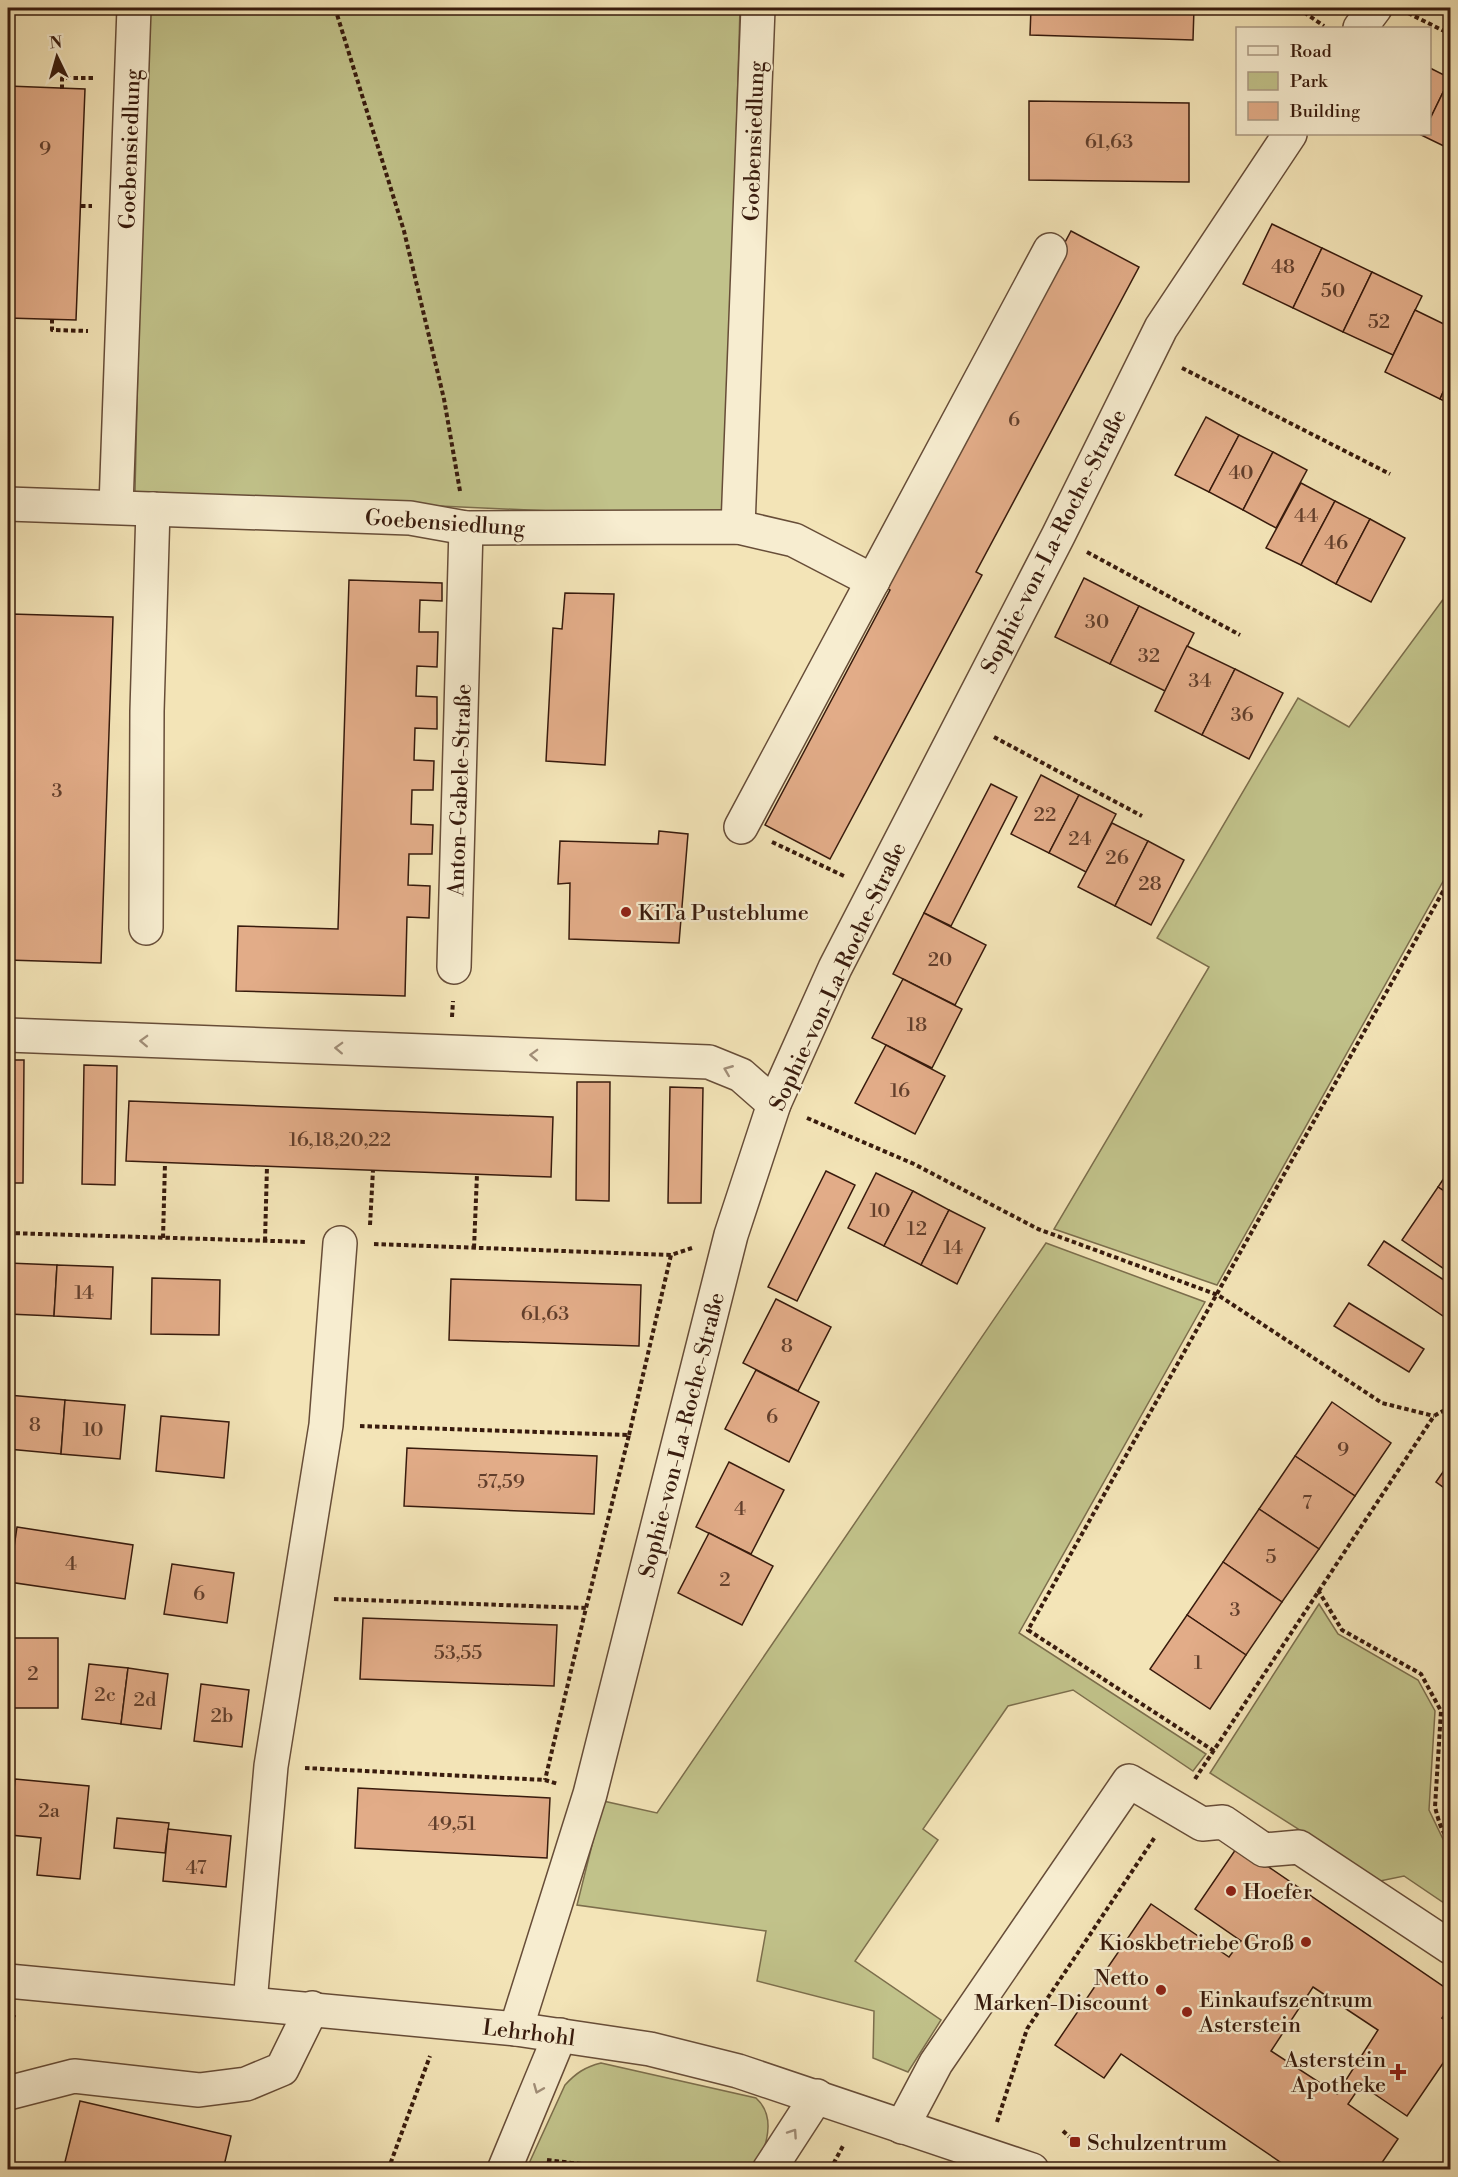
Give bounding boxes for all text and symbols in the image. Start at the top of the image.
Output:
north arrow [27,27,87,87]
legend [1236,27,1431,135]
text: N [49,33,63,54]
text: Road [1290,40,1333,63]
street label: Goebensiedlung [738,60,771,222]
street label: Goebensiedlung [114,68,147,230]
text: Park [1290,70,1329,93]
text: Building [1289,100,1361,123]
house number: 61,63 [1085,130,1133,155]
house number: 9 [39,137,51,162]
house number: 48 [1271,255,1295,280]
house number: 50 [1321,279,1345,304]
house number: 52 [1368,310,1390,335]
street label: Sophie-von-La-Roche-Straße [976,405,1133,678]
house number: 6 [1008,408,1020,433]
house number: 40 [1228,461,1254,486]
street label: Goebensiedlung [364,504,526,543]
house number: 44 [1294,504,1318,529]
house number: 46 [1324,531,1348,556]
house number: 30 [1085,610,1109,635]
house number: 32 [1138,644,1160,669]
house number: 34 [1188,669,1212,694]
street label: Anton-Gabele-Straße [443,683,478,898]
house number: 36 [1230,703,1254,728]
house number: 3 [51,779,63,804]
house number: 22 [1034,803,1056,828]
house number: 24 [1068,827,1092,852]
street label: Sophie-von-La-Roche-Straße [764,838,913,1115]
house number: 26 [1105,846,1129,871]
house number: 28 [1138,872,1162,897]
place label: KiTa Pusteblume [638,900,809,927]
marker: KiTa Pusteblume [619,905,633,919]
house number: 20 [928,948,952,973]
house number: 18 [907,1013,927,1038]
one-way arrow [140,1034,149,1047]
one-way arrow [335,1042,344,1054]
one-way arrow [530,1049,539,1062]
one-way arrow [723,1065,734,1077]
house number: 16 [890,1079,910,1104]
house number: 16,18,20,22 [289,1128,391,1153]
house number: 10 [869,1199,891,1224]
house number: 12 [907,1217,927,1242]
house number: 14 [943,1236,963,1261]
house number: 14 [74,1281,94,1306]
street label: Sophie-von-La-Roche-Straße [634,1290,731,1581]
house number: 61,63 [521,1302,569,1327]
house number: 8 [781,1334,793,1359]
house number: 6 [766,1405,778,1430]
house number: 8 [29,1413,41,1438]
house number: 10 [82,1418,104,1443]
house number: 9 [1337,1438,1349,1463]
house number: 57,59 [477,1470,525,1495]
house number: 7 [1302,1491,1312,1516]
house number: 4 [734,1497,746,1522]
house number: 5 [1265,1545,1277,1570]
house number: 4 [65,1552,77,1577]
house number: 2 [719,1568,731,1593]
house number: 6 [193,1582,205,1607]
house number: 3 [1229,1598,1241,1623]
house number: 53,55 [434,1641,482,1666]
house number: 1 [1194,1651,1203,1676]
house number: 2 [27,1662,39,1687]
house number: 2c [94,1683,116,1708]
house number: 2d [134,1688,157,1713]
house number: 2b [211,1704,233,1729]
house number: 2a [38,1799,61,1824]
house number: 49,51 [428,1812,477,1837]
house number: 47 [185,1856,207,1881]
place label: Hoefer [1243,1879,1312,1906]
marker: Hoefer [1224,1884,1238,1898]
place label: Kioskbetriebe Groß [1099,1930,1294,1957]
marker: Kioskbetriebe Groß [1299,1935,1313,1949]
place label: Netto Marken-Discount [974,1965,1149,2017]
marker: Netto Marken-Discount [1154,1983,1168,1997]
place label: Einkaufszentrum Asterstein [1198,1987,1373,2039]
marker: Einkaufszentrum Asterstein [1180,2005,1194,2019]
street label: Lehrhohl [481,2014,577,2053]
place label: Asterstein Apotheke [1283,2047,1386,2099]
marker: Asterstein Apotheke [1391,2065,1405,2079]
one-way arrow [533,2083,545,2094]
one-way arrow [786,2129,797,2140]
place label: Schulzentrum [1087,2130,1227,2157]
marker: Schulzentrum [1068,2135,1082,2149]

